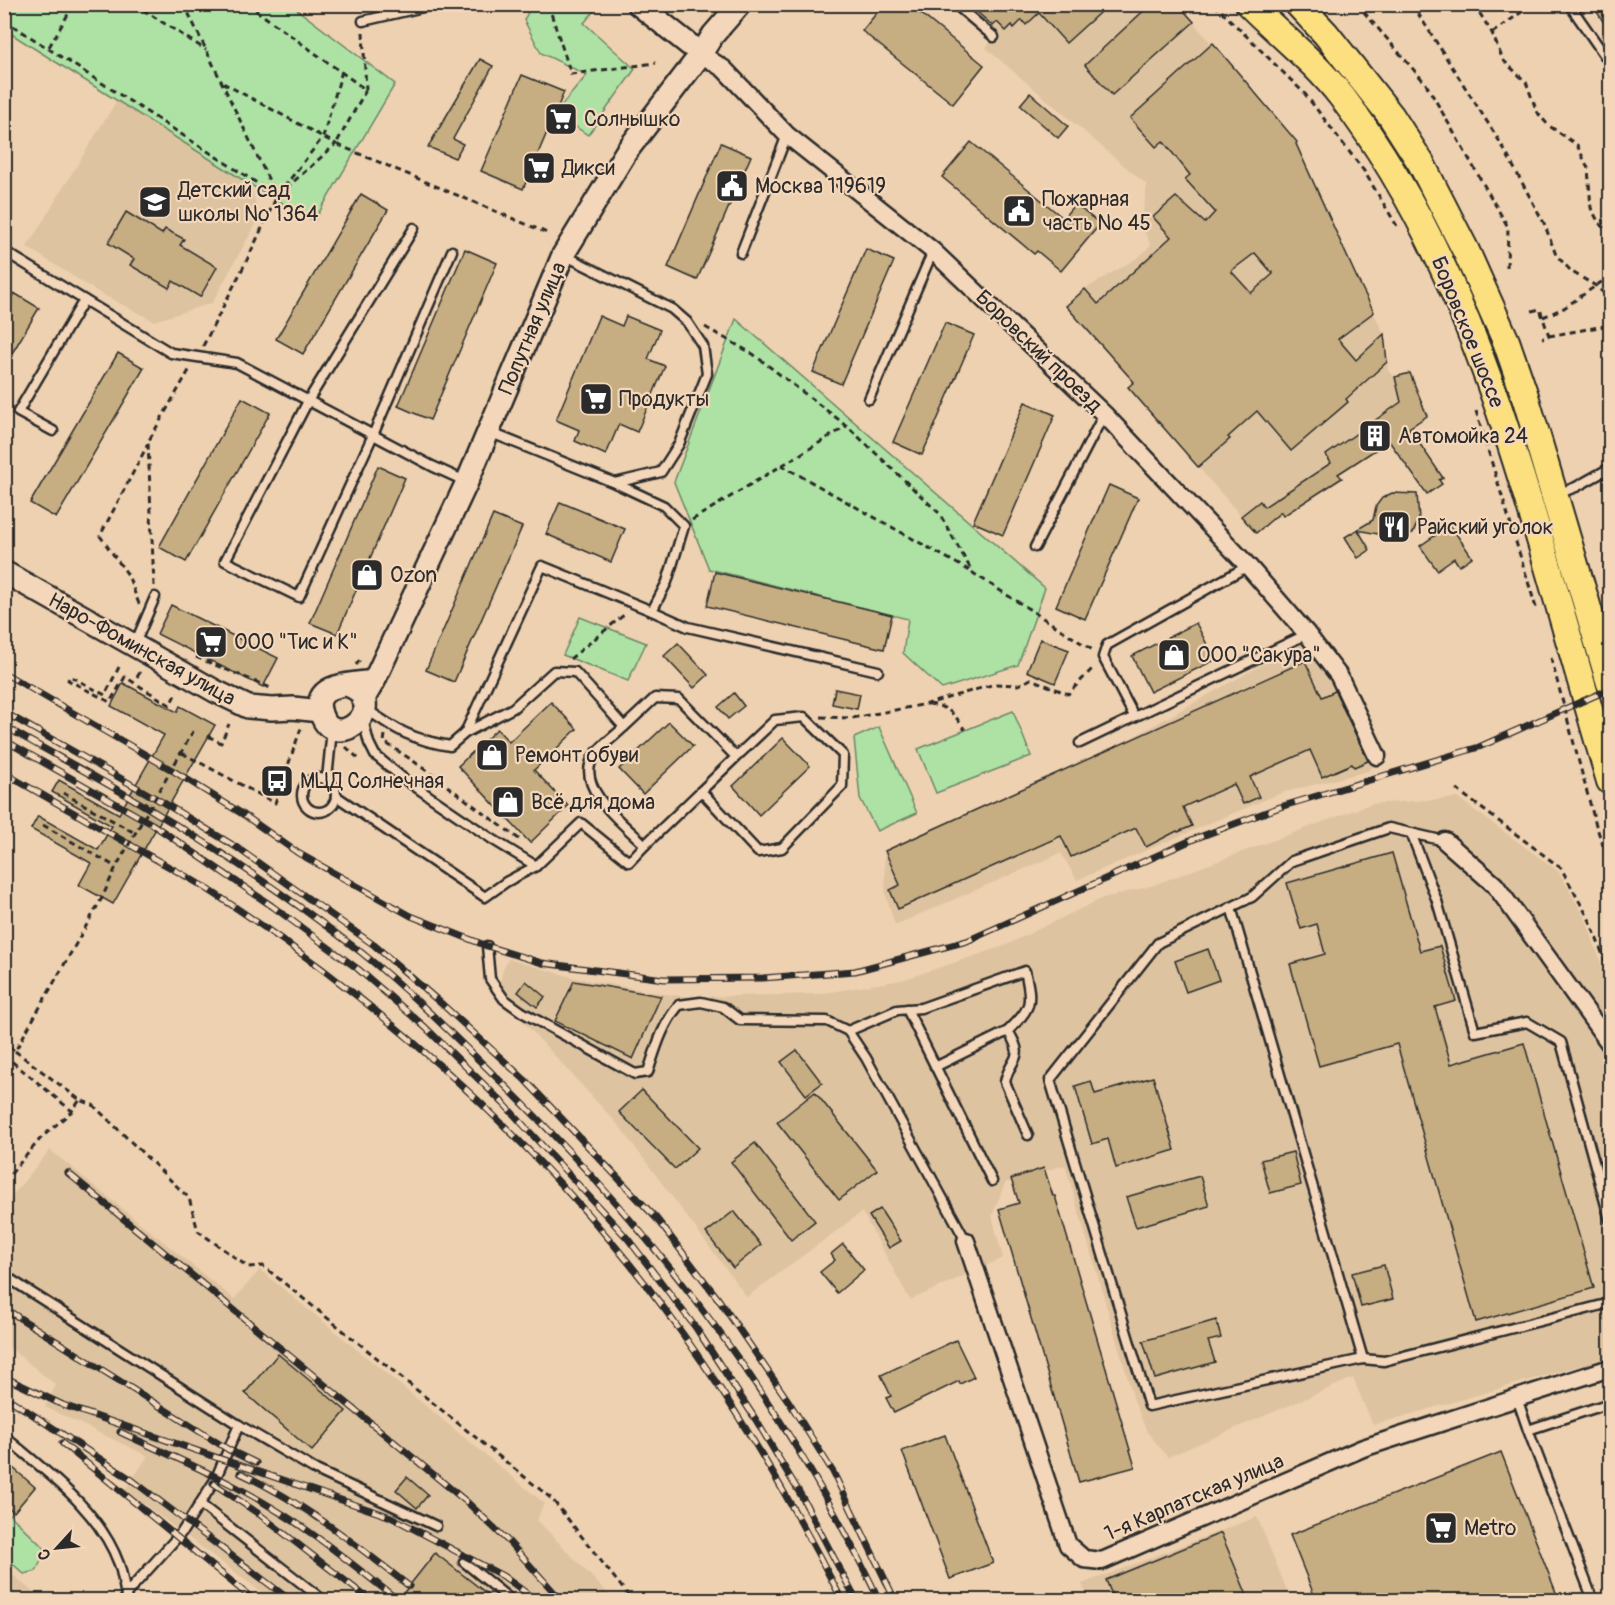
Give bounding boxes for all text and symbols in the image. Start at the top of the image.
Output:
supermarket icon: Солнышко [543,101,579,137]
place label: Солнышко [584,106,680,133]
supermarket icon: Дикси [521,150,557,186]
place label: Дикси [561,155,615,182]
public building icon: Москва 119619 [714,168,750,204]
place label: Москва 119619 [755,173,886,200]
place label: Детский сад школы № 1364 [177,177,318,228]
school or university icon: Детский сад школы № 1364 [137,184,173,220]
place label: Пожарная часть № 45 [1042,186,1151,237]
public building icon: Пожарная часть № 45 [1001,193,1037,229]
street label: Боровское шоссе [1425,253,1510,412]
street label: Попутная улица [492,258,572,398]
street label: Боровский проезд [970,284,1108,419]
supermarket icon: Продукты [578,381,614,417]
place label: Продукты [619,386,709,413]
building icon: Автомойка 24 [1357,418,1393,454]
place label: Автомойка 24 [1398,423,1528,450]
restaurant icon: Райский уголок [1376,509,1412,545]
place label: Райский уголок [1417,514,1553,541]
shop icon: Ozon [349,557,385,593]
place label: Ozon [390,562,437,589]
street label: Наро-Фоминская улица [43,587,240,712]
supermarket icon: ООО "Тис и К" [193,624,229,660]
place label: ООО "Тис и К" [234,629,358,656]
shop icon: ООО "Сакура" [1156,637,1192,673]
place label: ООО "Сакура" [1197,642,1321,669]
shop icon: Ремонт обуви [474,737,510,773]
place label: Ремонт обуви [515,742,638,769]
bus stop icon: МЦД Солнечная [259,763,295,799]
place label: МЦД Солнечная [300,768,444,795]
shop icon: Всё для дома [490,784,526,820]
place label: Всё для дома [531,789,655,816]
street label: 1-я Карпатская улица [1100,1447,1288,1547]
supermarket icon: Metro [1423,1510,1459,1546]
place label: Metro [1464,1515,1516,1542]
north arrow [27,1518,87,1578]
text: С [33,1545,56,1563]

